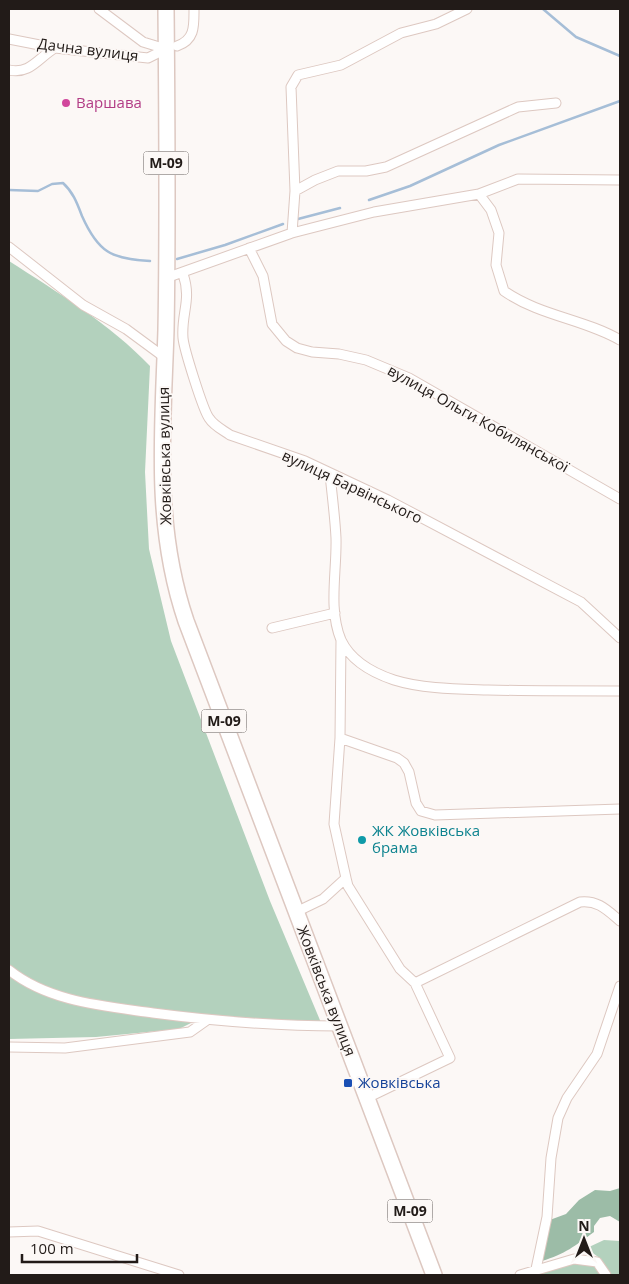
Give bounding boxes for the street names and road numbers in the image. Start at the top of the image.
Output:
street label: Дачна вулиця [37,33,140,65]
road number: М-09 [144,152,188,174]
street label: вулиця Ольги Кобилянської [384,360,573,477]
street label: Жовківська вулиця [153,387,175,525]
street label: вулиця Барвінського [279,445,426,527]
road number: М-09 [202,709,246,732]
street label: Жовківська вулиця [293,922,361,1059]
road number: М-09 [388,1200,432,1222]

